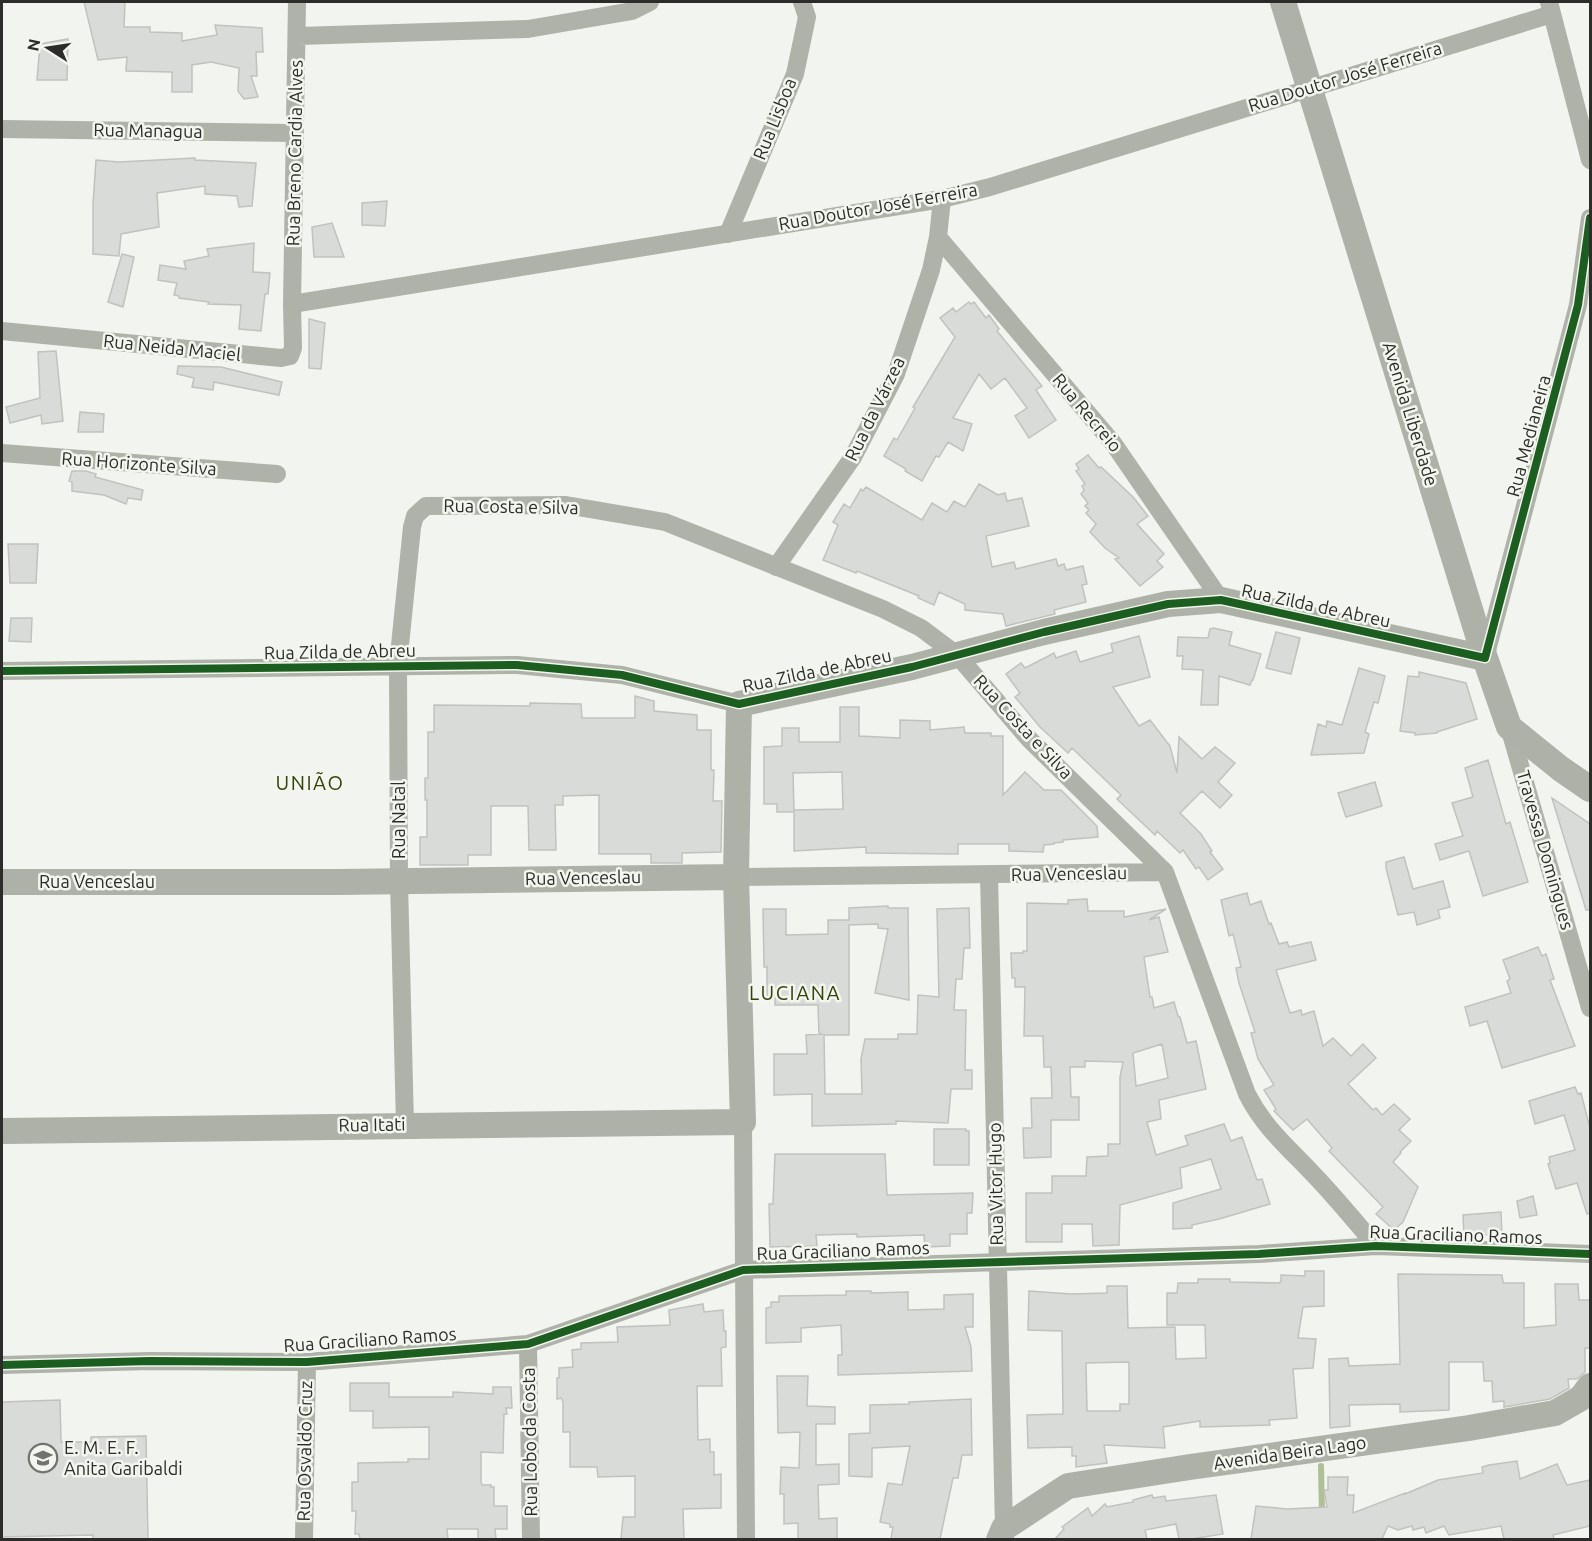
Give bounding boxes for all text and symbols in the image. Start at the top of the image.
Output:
north arrow [18,18,78,78]
text: N [23,37,43,53]
street label: Rua Doutor José Ferreira [1245,37,1444,115]
street label: Rua Breno Cardia Alves [282,60,306,246]
street label: Rua Lisboa [749,75,800,162]
street label: Rua Managua [93,119,203,141]
street label: Rua Doutor José Ferreira [777,179,979,233]
street label: Rua Neida Maciel [102,330,242,364]
street label: Avenida Liberdade [1379,339,1442,488]
street label: Rua da Várzea [840,353,908,464]
street label: Rua Recreio [1049,369,1126,456]
street label: Rua Medianeira [1502,373,1554,499]
street label: Rua Horizonte Silva [61,448,217,478]
street label: Rua Costa e Silva [443,495,579,517]
street label: Rua Zilda de Abreu [1240,579,1393,631]
street label: Rua Zilda de Abreu [264,640,416,662]
street label: Rua Zilda de Abreu [740,644,893,696]
street label: Rua Costa e Silva [970,670,1077,783]
street label: Travessa Domingues [1514,768,1578,932]
district label: UNIÃO [276,771,344,794]
street label: Rua Natal [388,781,408,859]
street label: Rua Venceslau [1011,862,1127,884]
street label: Rua Venceslau [525,866,641,888]
street label: Rua Venceslau [39,871,155,891]
district label: LUCIANA [749,981,841,1004]
street label: Rua Itati [338,1113,406,1135]
street label: Rua Vitor Hugo [984,1122,1006,1246]
street label: Rua Graciliano Ramos [1369,1221,1543,1247]
street label: Rua Graciliano Ramos [756,1237,930,1263]
street label: Rua Graciliano Ramos [283,1323,457,1355]
street label: Rua Lobo da Costa [518,1367,540,1517]
street label: Rua Osvaldo Cruz [293,1380,315,1522]
street label: Avenida Beira Lago [1212,1431,1367,1473]
place label: E. M. E. F. Anita Garibaldi [64,1437,183,1478]
school or university icon: E. M. E. F. Anita Garibaldi [27,1442,59,1474]

